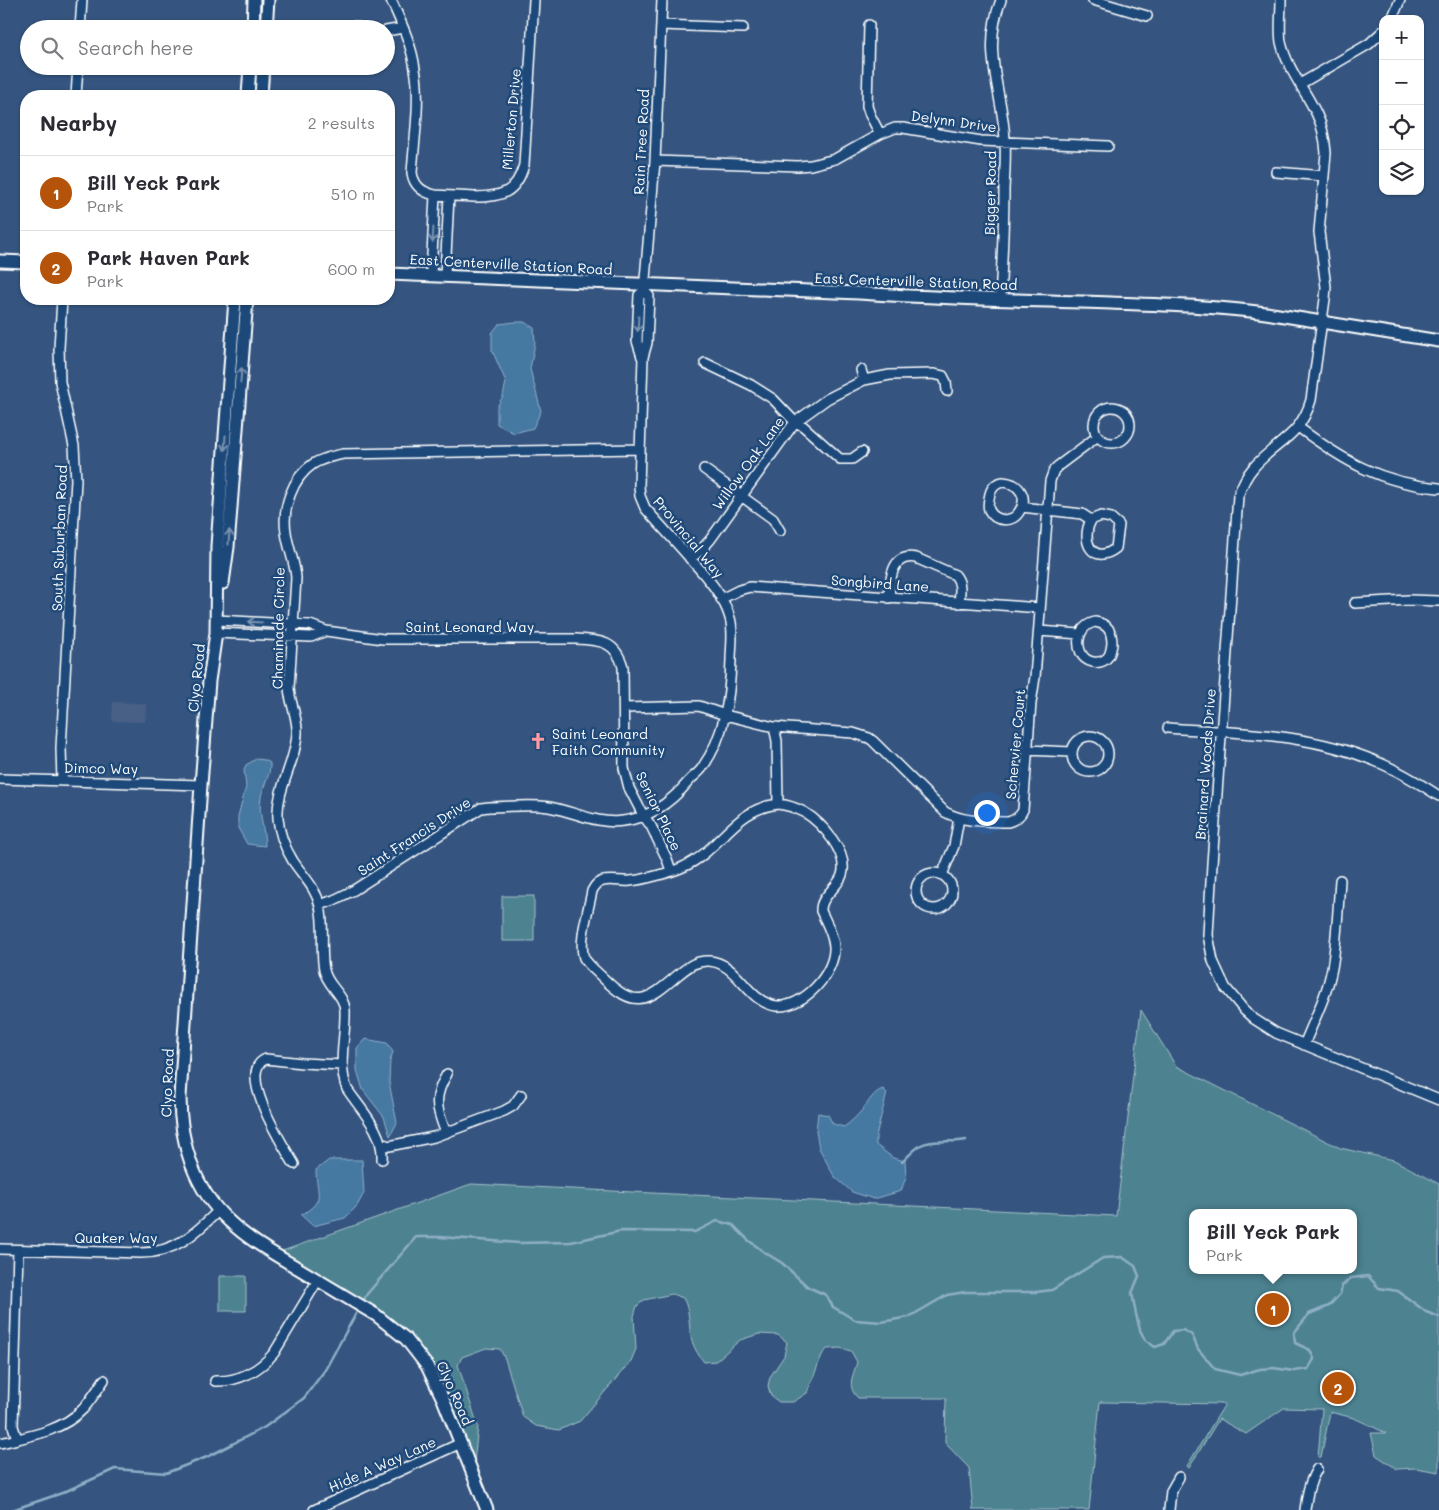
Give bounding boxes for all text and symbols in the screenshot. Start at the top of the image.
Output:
map controls [1379,15,1424,195]
button: + [1379,15,1424,60]
search box [20,20,395,75]
icon: search [38,34,66,62]
text: Search here [78,35,194,60]
button: − [1379,60,1424,105]
street label: Millerton Drive [497,67,525,171]
street label: Rain Tree Road [629,89,653,195]
button: locate [1379,105,1424,150]
street label: Delynn Drive [910,106,998,136]
text: Nearby [40,109,117,136]
text: 2 results [308,112,375,133]
button: layers [1379,150,1424,195]
street label: Bigger Road [980,151,1000,235]
text: Bill Yeck Park [87,170,220,195]
text: 1 [52,183,60,204]
text: 510 m [331,183,375,204]
text: Park [87,195,123,216]
one-way arrow [428,227,437,243]
text: Park Haven Park [87,245,250,270]
street label: East Centerville Station Road [409,249,613,279]
text: 2 [52,258,60,279]
text: 600 m [328,258,375,279]
street label: East Centerville Station Road [814,268,1018,294]
text: Park [87,270,123,291]
one-way arrow [633,315,642,331]
one-way arrow [237,367,246,383]
street label: Willow Oak Lane [708,412,788,514]
one-way arrow [220,434,229,450]
street label: South Suburban Road [47,464,71,611]
street label: Provincial Way [649,492,729,582]
one-way arrow [225,529,234,545]
street label: Chaminade Circle [267,567,289,689]
street label: Songbird Lane [830,570,930,596]
one-way arrow [247,617,263,626]
street label: Saint Leonard Way [406,617,534,636]
street label: Clyo Road [183,643,209,713]
street label: Schervier Court [1001,688,1029,800]
street label: Brainard Woods Drive [1190,688,1220,840]
place label: Saint Leonard Faith Community [552,724,665,759]
church icon: Saint Leonard Faith Community [528,731,548,751]
street label: Dimco Way [64,758,138,778]
street label: Senior Place [632,768,686,854]
street label: Saint Francis Drive [354,792,474,880]
your location [974,800,1000,826]
street label: Clyo Road [156,1048,178,1118]
popup [1189,1209,1357,1274]
text: Bill Yeck Park [1206,1219,1340,1244]
street label: Quaker Way [74,1228,158,1247]
text: Park [1206,1244,1243,1265]
pin: 1 [1257,1290,1289,1328]
street label: Clyo Road [432,1358,478,1428]
pin: 2 [1322,1369,1354,1407]
street label: Hide A Way Lane [325,1432,439,1496]

